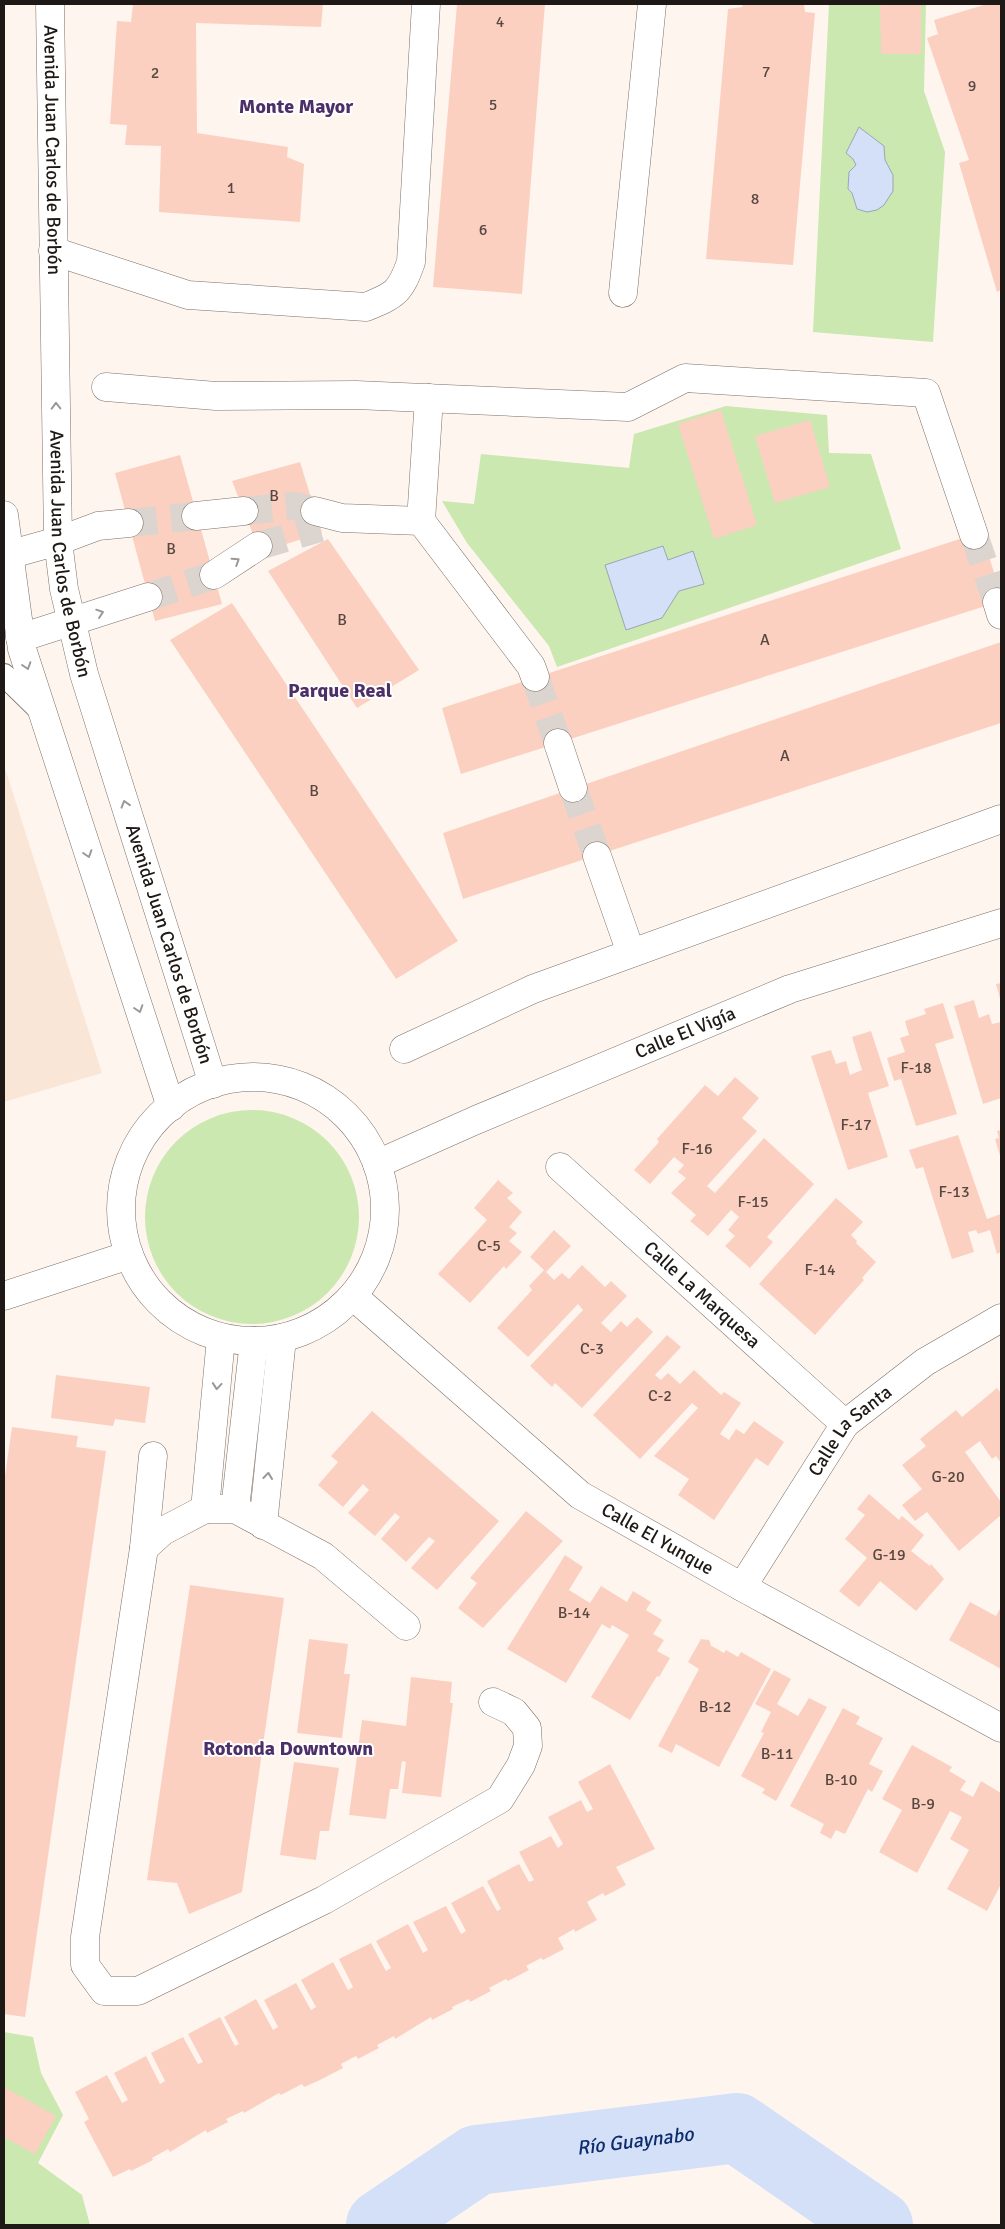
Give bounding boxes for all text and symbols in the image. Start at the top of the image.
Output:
house number: 4 [496,12,505,32]
street label: Avenida Juan Carlos de Borbón [38,25,66,275]
house number: 7 [762,62,770,82]
house number: 2 [151,63,159,83]
house number: 9 [968,76,976,96]
district label: Monte Mayor [239,94,353,119]
house number: 5 [489,95,497,115]
house number: 1 [227,178,235,198]
house number: 8 [751,189,759,209]
house number: 6 [479,220,487,240]
one-way arrow [50,401,61,409]
street label: Avenida Juan Carlos de Borbón [44,430,96,680]
house number: B [269,486,279,506]
house number: B [166,539,176,559]
one-way arrow [231,557,240,567]
one-way arrow [95,609,104,619]
house number: B [337,610,347,630]
house number: A [760,630,770,650]
one-way arrow [21,662,31,670]
district label: Parque Real [288,678,392,703]
house number: A [780,746,790,766]
house number: B [309,781,319,801]
one-way arrow [120,801,130,809]
street label: Avenida Juan Carlos de Borbón [120,821,218,1067]
one-way arrow [83,850,93,858]
street label: Calle El Vigía [631,1001,739,1064]
one-way arrow [133,1004,143,1012]
house number: F-18 [900,1058,932,1078]
house number: F-17 [840,1115,872,1135]
house number: F-16 [681,1139,713,1159]
house number: F-13 [938,1182,970,1202]
house number: F-15 [737,1192,769,1212]
house number: C-5 [477,1236,501,1256]
street label: Calle La Marquesa [639,1236,765,1354]
house number: F-14 [804,1260,836,1280]
house number: C-3 [580,1339,604,1359]
street label: Calle La Santa [803,1380,897,1481]
one-way arrow [211,1383,222,1391]
house number: C-2 [648,1386,672,1406]
house number: G-20 [931,1467,965,1487]
one-way arrow [262,1472,273,1480]
street label: Calle El Yunque [597,1498,718,1580]
house number: G-19 [872,1545,906,1565]
house number: B-14 [558,1603,591,1623]
house number: B-12 [699,1697,731,1717]
district label: Rotonda Downtown [203,1736,373,1761]
house number: B-11 [761,1744,793,1764]
house number: B-10 [825,1770,857,1790]
house number: B-9 [911,1794,935,1814]
water label: Río Guaynabo [575,2121,696,2160]

